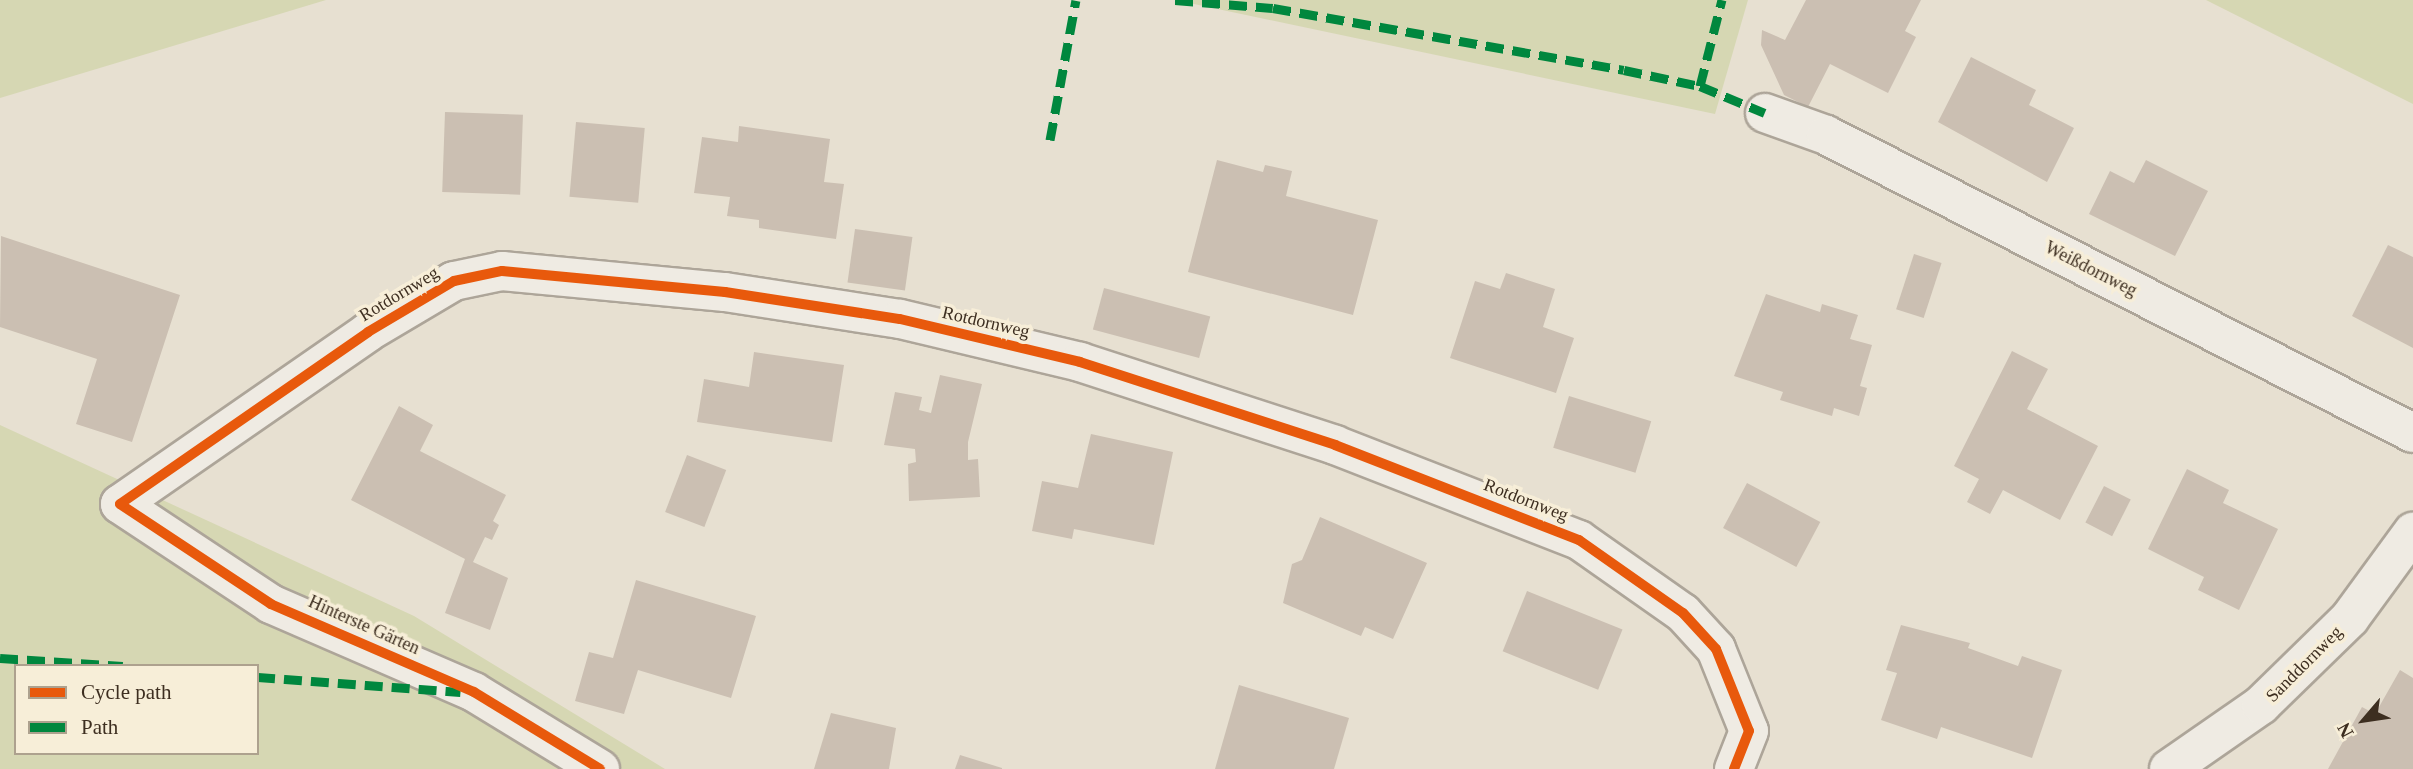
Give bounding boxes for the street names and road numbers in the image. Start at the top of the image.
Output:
street label: Weißdornweg [2041,237,2141,301]
street label: Rotdornweg [355,262,443,326]
street label: Rotdornweg [940,301,1032,343]
street label: Rotdornweg [1481,474,1571,526]
street label: Hinterste Gärten [305,591,423,659]
street label: Sanddornweg [2261,621,2347,707]

